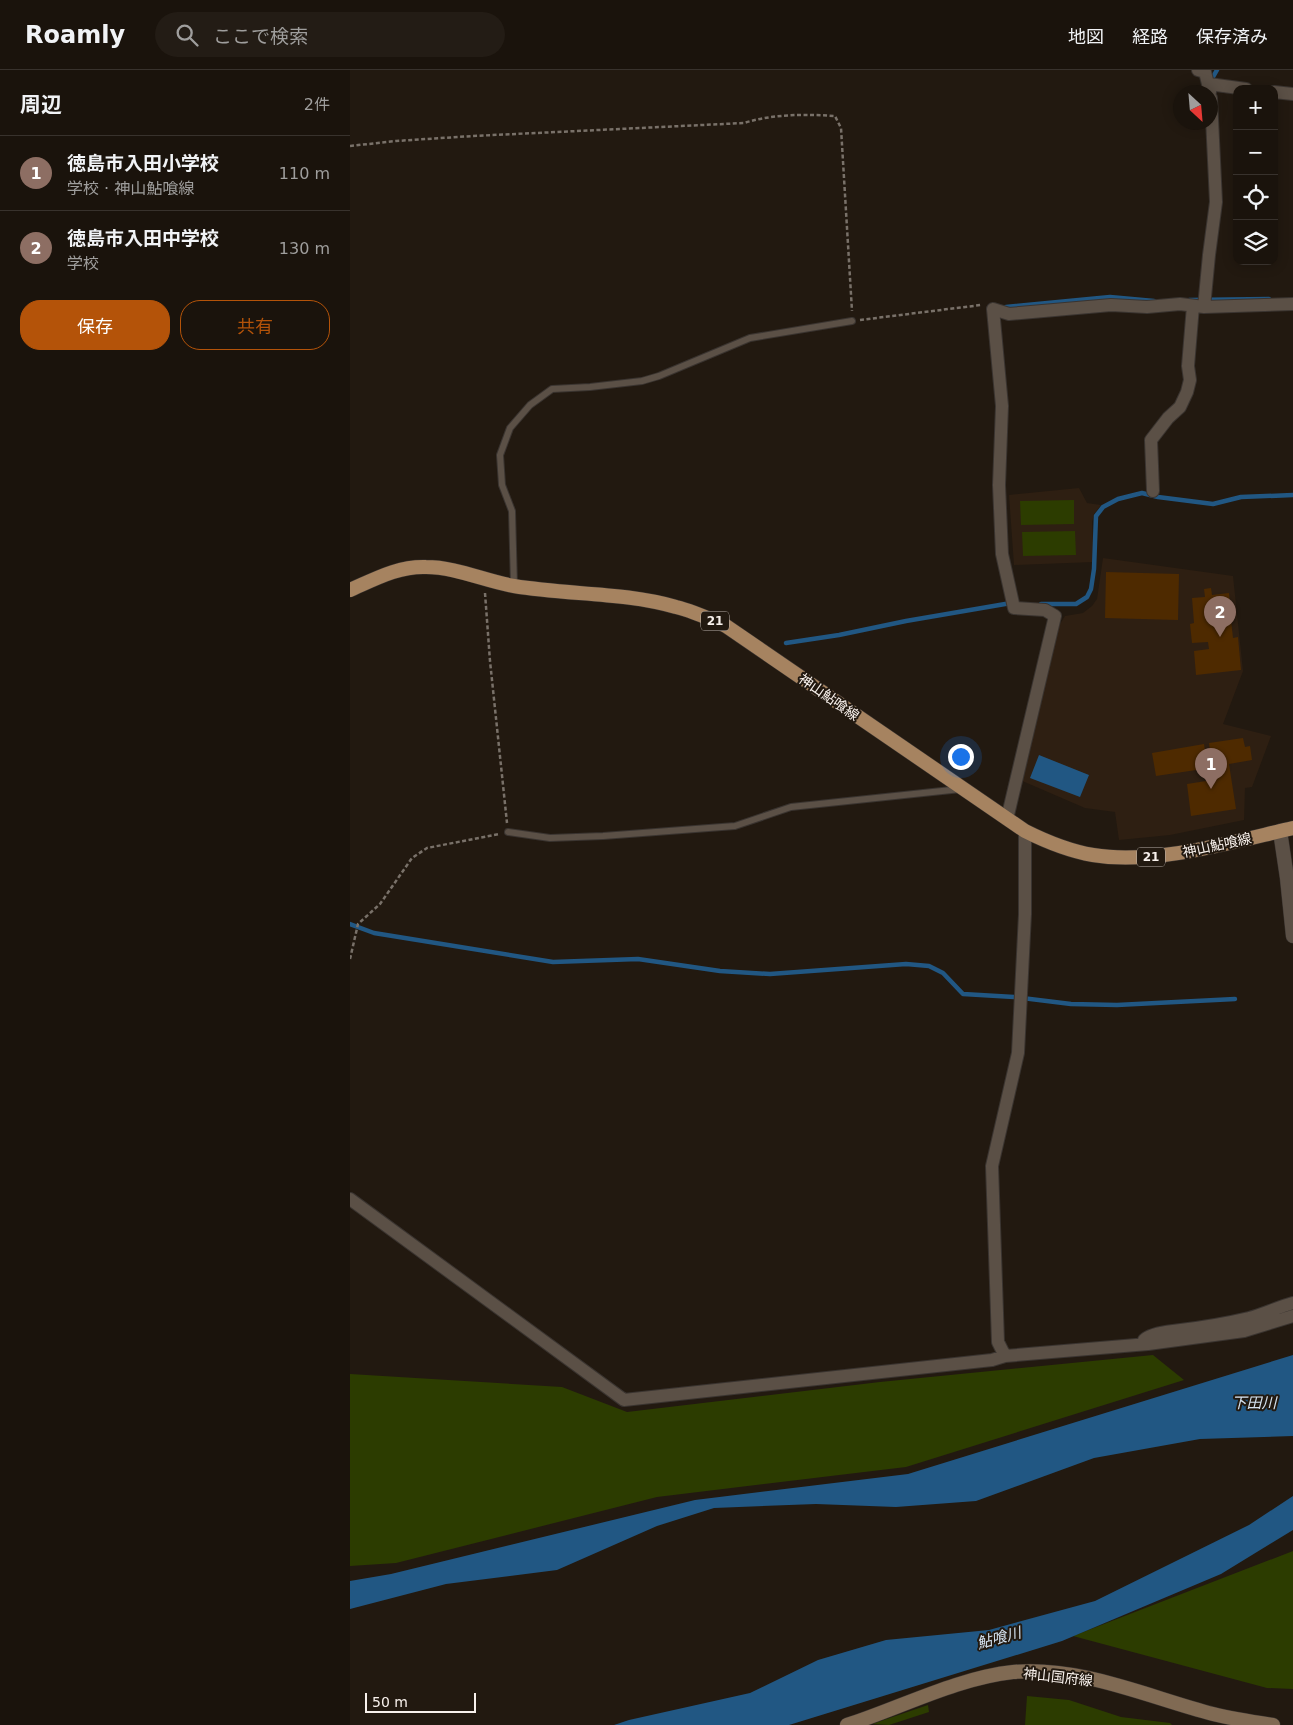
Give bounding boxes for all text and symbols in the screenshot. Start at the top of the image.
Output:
search box [155,12,505,57]
text: Roamly [25,21,125,49]
icon: search [173,21,201,49]
text: ここで検索 [213,25,308,47]
text: 地図 [1068,26,1104,47]
text: 経路 [1132,26,1168,47]
text: 保存済み [1196,26,1268,47]
north arrow [1173,85,1218,130]
map controls [1233,85,1278,265]
button: + [1233,85,1278,130]
text: 周辺 [20,93,62,117]
text: 2件 [304,95,330,114]
button: − [1233,130,1278,175]
text: 徳島市入田小学校 [67,152,219,174]
text: 1 [30,164,42,183]
text: 110 m [279,164,330,183]
button: locate [1233,175,1278,220]
text: 学校 · 神山鮎喰線 [67,179,194,198]
button: layers [1233,220,1278,265]
text: 徳島市入田中学校 [67,227,219,249]
text: 2 [30,239,42,258]
text: 130 m [279,239,330,258]
text: 学校 [67,254,99,273]
button: 保存 [20,300,170,350]
button: 共有 [180,300,330,350]
pin: 2 [1204,596,1236,637]
road number: 21 [701,612,729,630]
street label: 神山鮎喰線 [796,670,862,724]
your location [948,744,974,770]
pin: 1 [1195,748,1227,789]
street label: 神山鮎喰線 [1181,830,1253,860]
road number: 21 [1137,848,1165,866]
water label: 下田川 [1231,1394,1278,1412]
water label: 鮎喰川 [975,1623,1025,1653]
street label: 神山国府線 [1022,1665,1094,1689]
scale bar [365,1690,476,1713]
text: 50 m [372,1694,408,1710]

